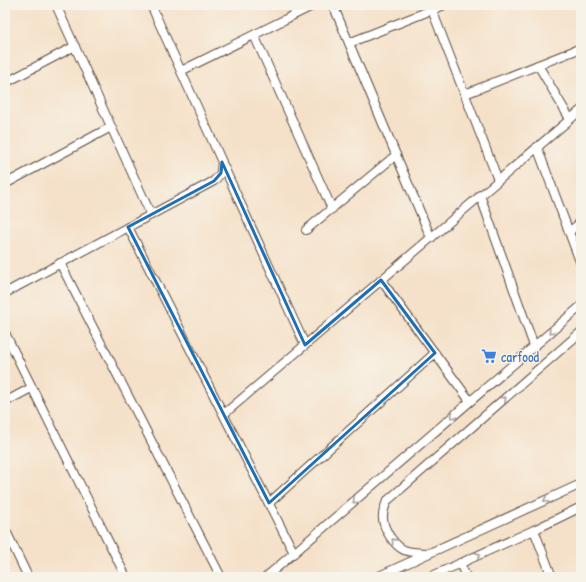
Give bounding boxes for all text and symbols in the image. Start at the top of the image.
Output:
one-way arrow [549,326,556,333]
supermarket icon: carfood [480,347,498,365]
place label: carfood [501,347,540,366]
one-way arrow [500,396,507,403]
one-way arrow [450,411,458,419]
one-way arrow [542,495,550,503]
one-way arrow [352,496,359,503]
one-way arrow [392,538,399,546]
one-way arrow [474,552,481,560]

